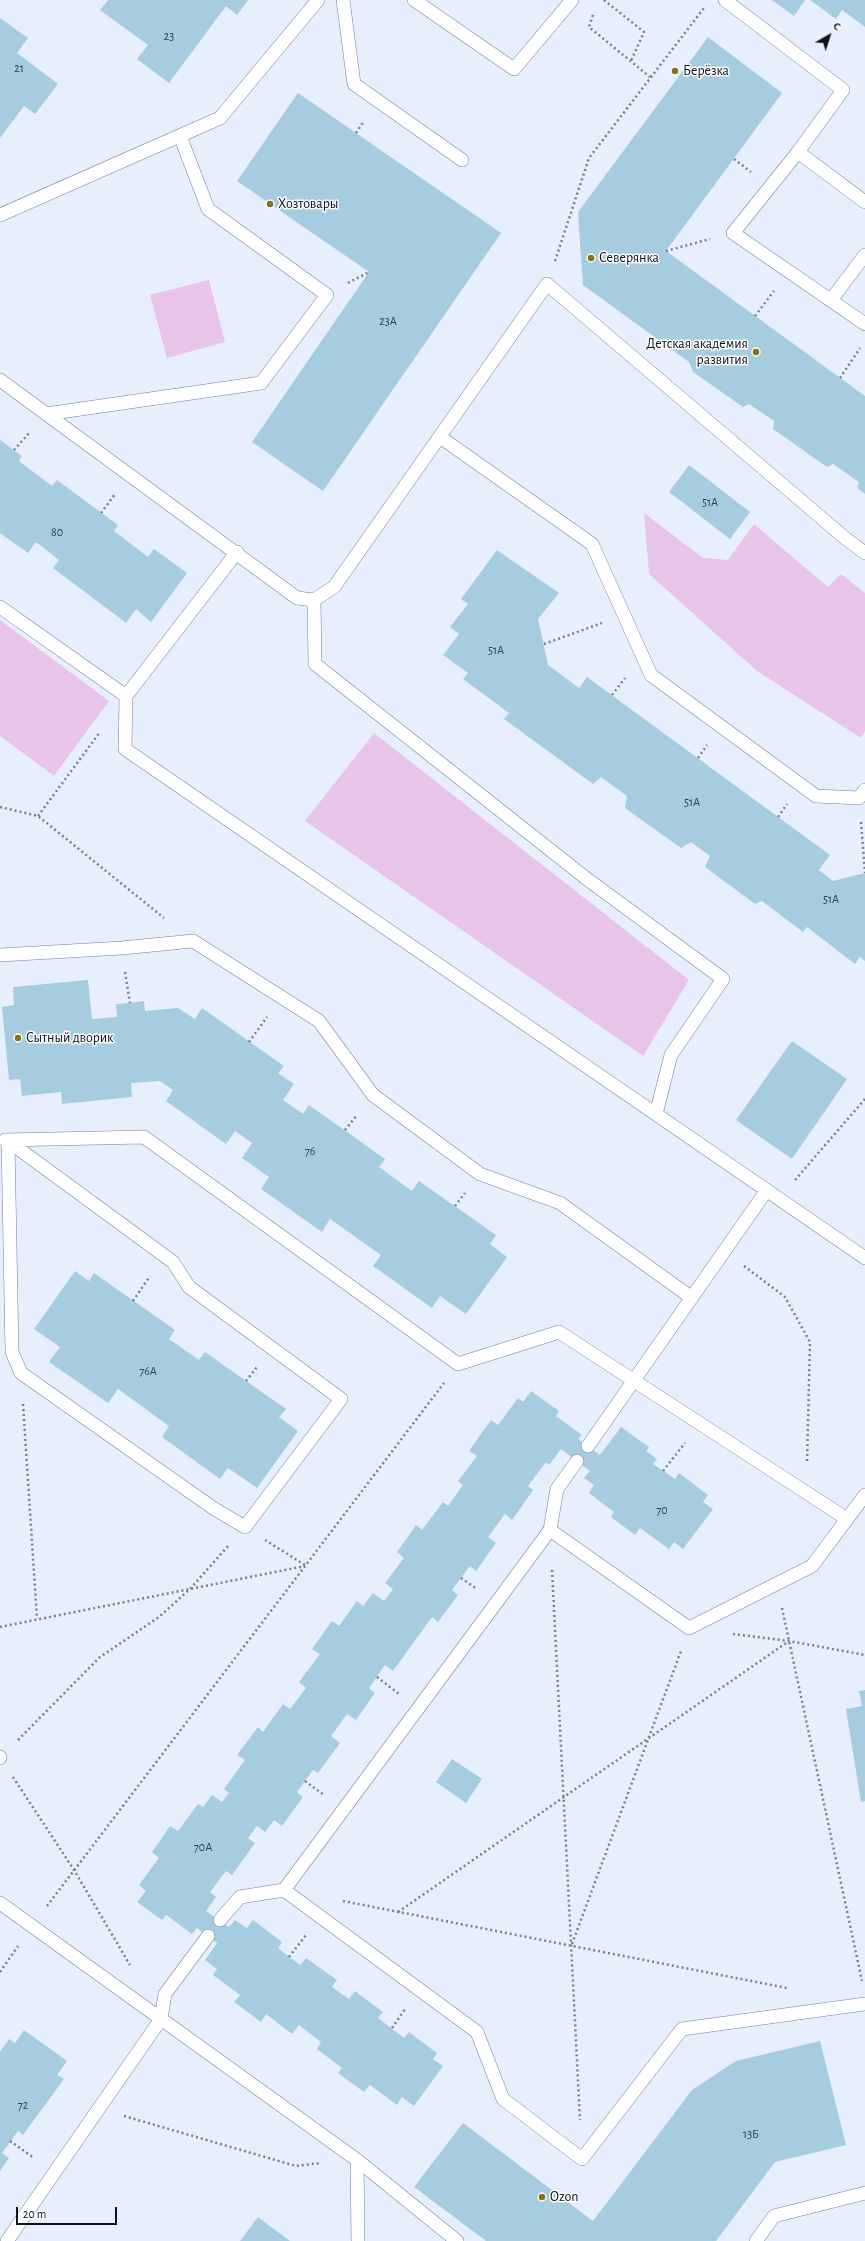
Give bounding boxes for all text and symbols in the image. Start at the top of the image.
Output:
north arrow [809,16,849,56]
text: С [831,20,843,32]
house number: 23 [164,29,174,43]
house number: 21 [14,61,24,75]
place label: Берёзка [683,63,729,79]
marker: Берёзка [670,66,680,76]
place label: Хозтовары [278,196,338,212]
marker: Хозтовары [265,199,275,209]
place label: Северянка [599,250,659,266]
marker: Северянка [586,253,596,263]
house number: 23А [379,314,397,328]
place label: Детская академия развития [646,336,748,368]
marker: Детская академия развития [751,347,761,357]
house number: 51А [702,495,718,509]
house number: 80 [51,525,63,539]
house number: 51А [488,643,504,657]
house number: 51А [684,795,700,809]
house number: 51А [823,892,839,906]
place label: Сытный дворик [26,1030,114,1046]
marker: Сытный дворик [13,1033,23,1043]
house number: 76 [305,1144,315,1158]
house number: 76А [139,1364,157,1378]
house number: 70 [656,1503,668,1517]
house number: 70А [194,1840,212,1854]
house number: 72 [18,2098,28,2112]
house number: 13Б [743,2127,759,2141]
place label: Ozon [550,2189,578,2205]
marker: Ozon [537,2192,547,2202]
scale bar [18,2199,119,2225]
text: 20 m [23,2208,46,2220]

